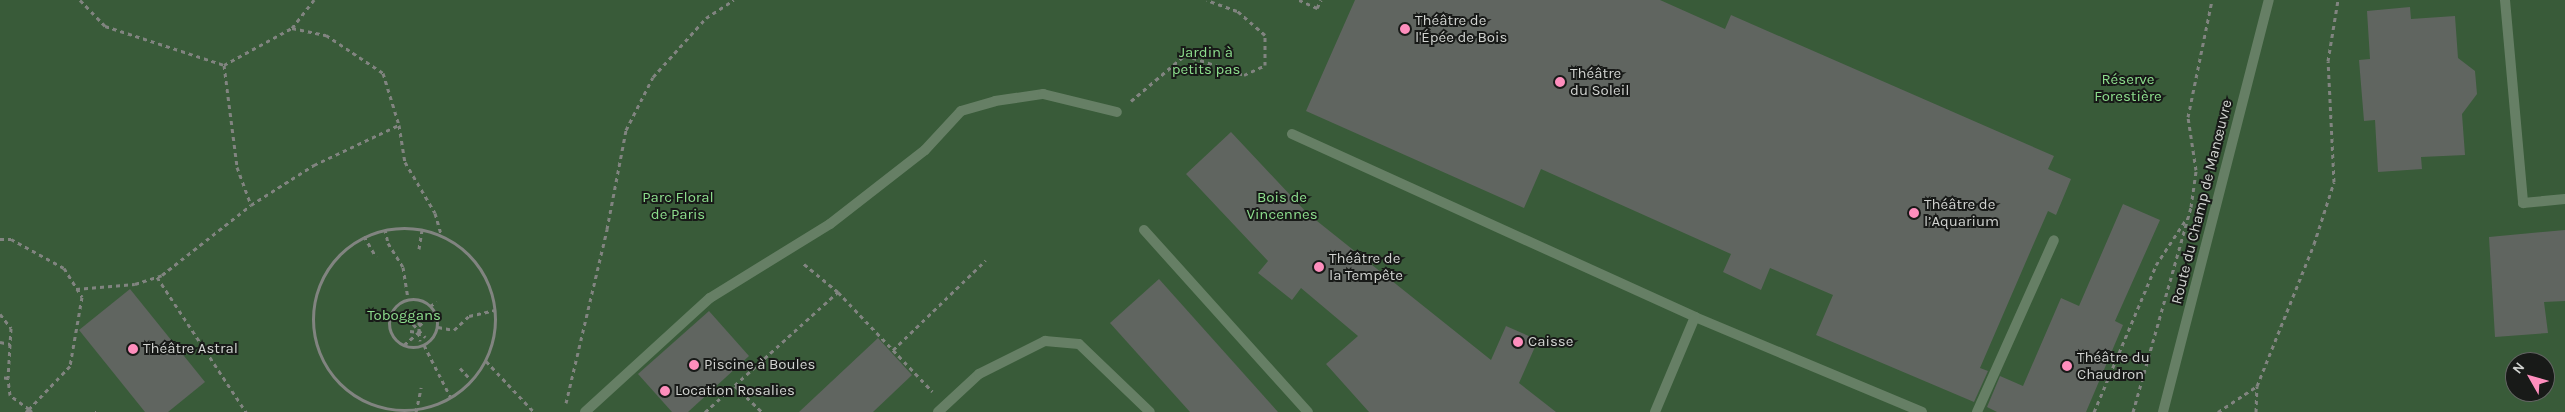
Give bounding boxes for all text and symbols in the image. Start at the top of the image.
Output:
place label: Théâtre de l'Épée de Bois [1415,11,1507,46]
marker: Théâtre de l'Épée de Bois [1399,23,1411,35]
park label: Jardin à petits pas [1172,43,1240,78]
place label: Théâtre du Soleil [1570,64,1629,99]
park label: Réserve Forestière [2094,70,2162,105]
marker: Théâtre du Soleil [1554,76,1566,88]
street label: Route du Champ de Manœuvre [2168,98,2236,306]
park label: Parc Floral de Paris [642,188,714,223]
park label: Bois de Vincennes [1246,188,1318,223]
place label: Théâtre de l’Aquarium [1924,195,1999,230]
marker: Théâtre de l’Aquarium [1908,207,1920,219]
place label: Théâtre de la Tempête [1329,249,1403,284]
marker: Théâtre de la Tempête [1313,261,1325,273]
park label: Toboggans [367,307,441,325]
place label: Caisse [1528,333,1573,351]
marker: Caisse [1512,336,1524,348]
place label: Théâtre Astral [143,340,238,358]
marker: Théâtre Astral [127,343,139,355]
place label: Théâtre du Chaudron [2077,348,2150,383]
north arrow [2505,352,2555,402]
place label: Piscine à Boules [704,356,815,374]
marker: Piscine à Boules [688,359,700,371]
text: N [2509,359,2528,377]
marker: Théâtre du Chaudron [2061,360,2073,372]
place label: Location Rosalies [675,382,795,400]
marker: Location Rosalies [659,385,671,397]

